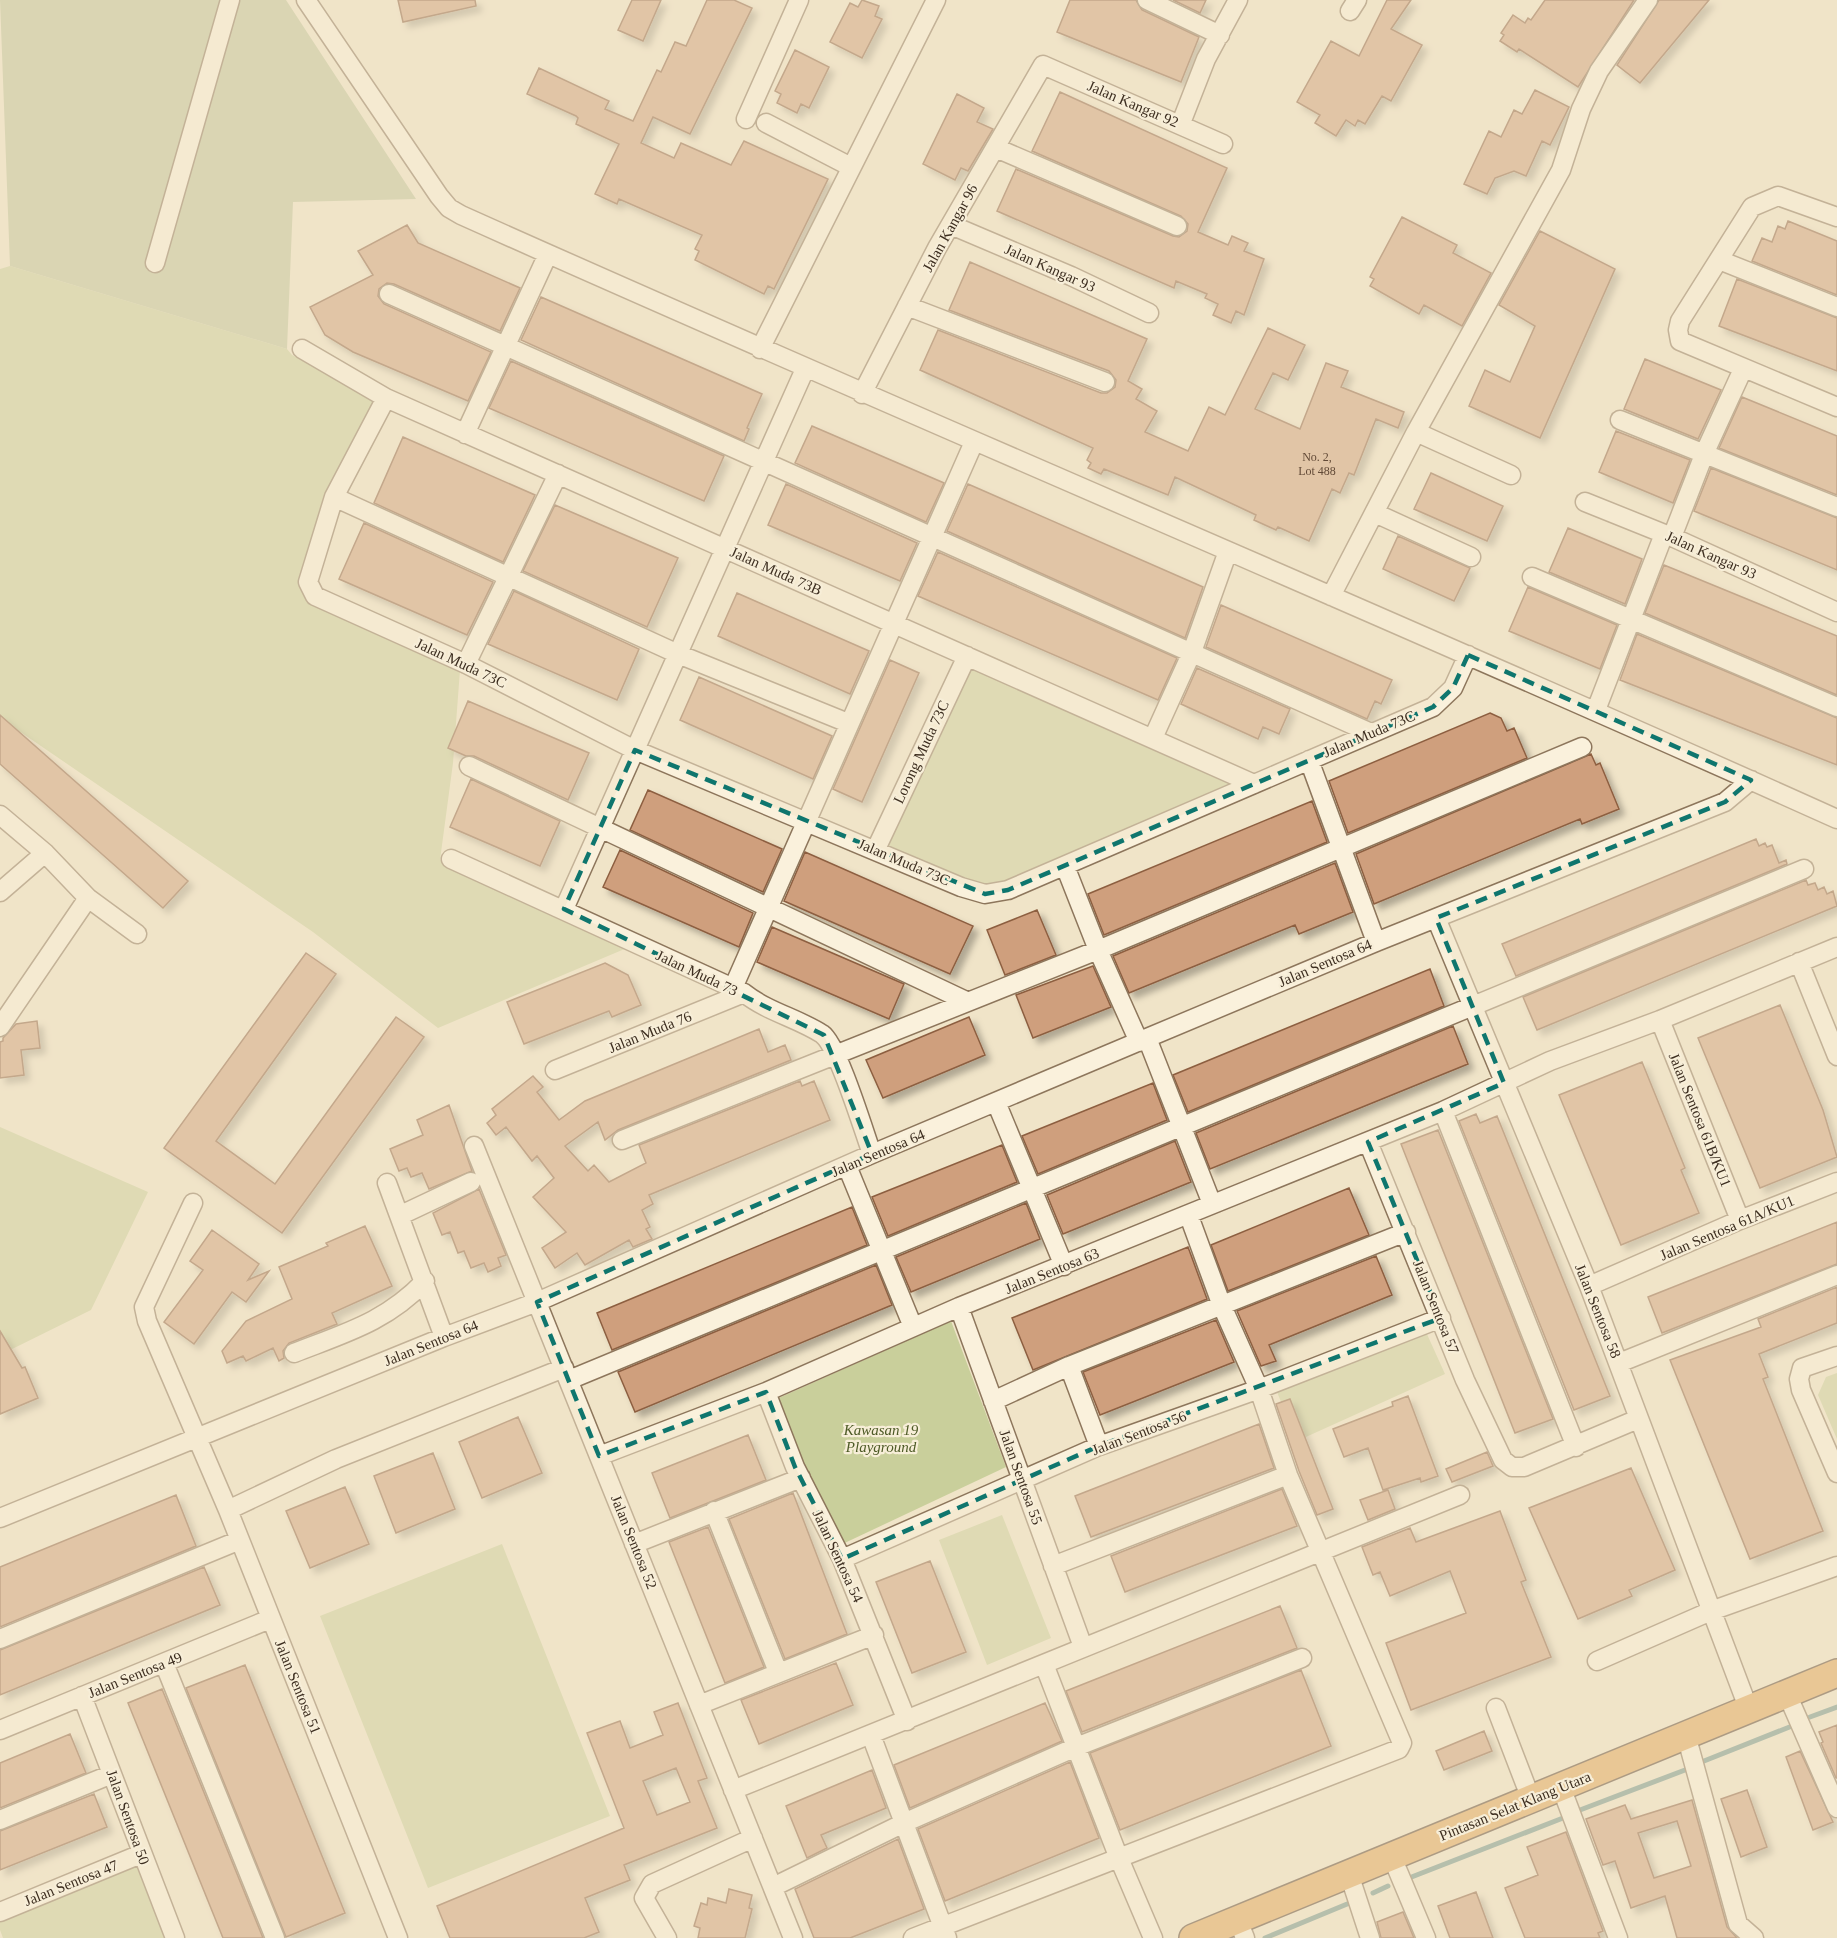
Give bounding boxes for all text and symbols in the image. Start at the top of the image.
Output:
street label: Jalan Kangar 92 [1085,78,1181,130]
street label: Jalan Kangar 96 [919,181,981,275]
street label: Jalan Kangar 93 [1002,241,1098,295]
house number: No. 2, Lot 488 [1298,450,1336,478]
street label: Jalan Kangar 93 [1663,528,1759,582]
street label: Jalan Muda 73B [728,544,824,598]
street label: Jalan Muda 73C [413,635,509,691]
street label: Lorong Muda 73C [890,698,952,806]
street label: Jalan Muda 73C [1321,707,1417,761]
street label: Jalan Muda 73C [856,835,952,889]
street label: Jalan Sentosa 64 [1276,936,1375,990]
street label: Jalan Muda 73 [654,947,740,999]
street label: Jalan Muda 76 [606,1008,694,1056]
street label: Jalan Sentosa 61B/KU1 [1666,1051,1734,1189]
street label: Jalan Sentosa 64 [829,1126,928,1180]
street label: Jalan Sentosa 61A/KU1 [1658,1192,1796,1264]
street label: Jalan Sentosa 63 [1003,1245,1101,1297]
street label: Jalan Sentosa 57 [1410,1258,1462,1357]
street label: Jalan Sentosa 58 [1572,1262,1624,1360]
street label: Jalan Sentosa 64 [382,1317,481,1369]
street label: Jalan Sentosa 56 [1089,1407,1189,1458]
park label: Kawasan 19 Playground [843,1422,919,1455]
street label: Jalan Sentosa 55 [996,1427,1046,1527]
street label: Jalan Sentosa 52 [608,1493,660,1591]
street label: Jalan Sentosa 54 [810,1507,867,1605]
street label: Jalan Sentosa 51 [272,1638,324,1736]
street label: Jalan Sentosa 49 [86,1649,184,1701]
street label: Jalan Sentosa 50 [103,1767,153,1867]
street label: Pintasan Selat Klang Utara [1437,1768,1593,1844]
street label: Jalan Sentosa 47 [22,1857,121,1909]

